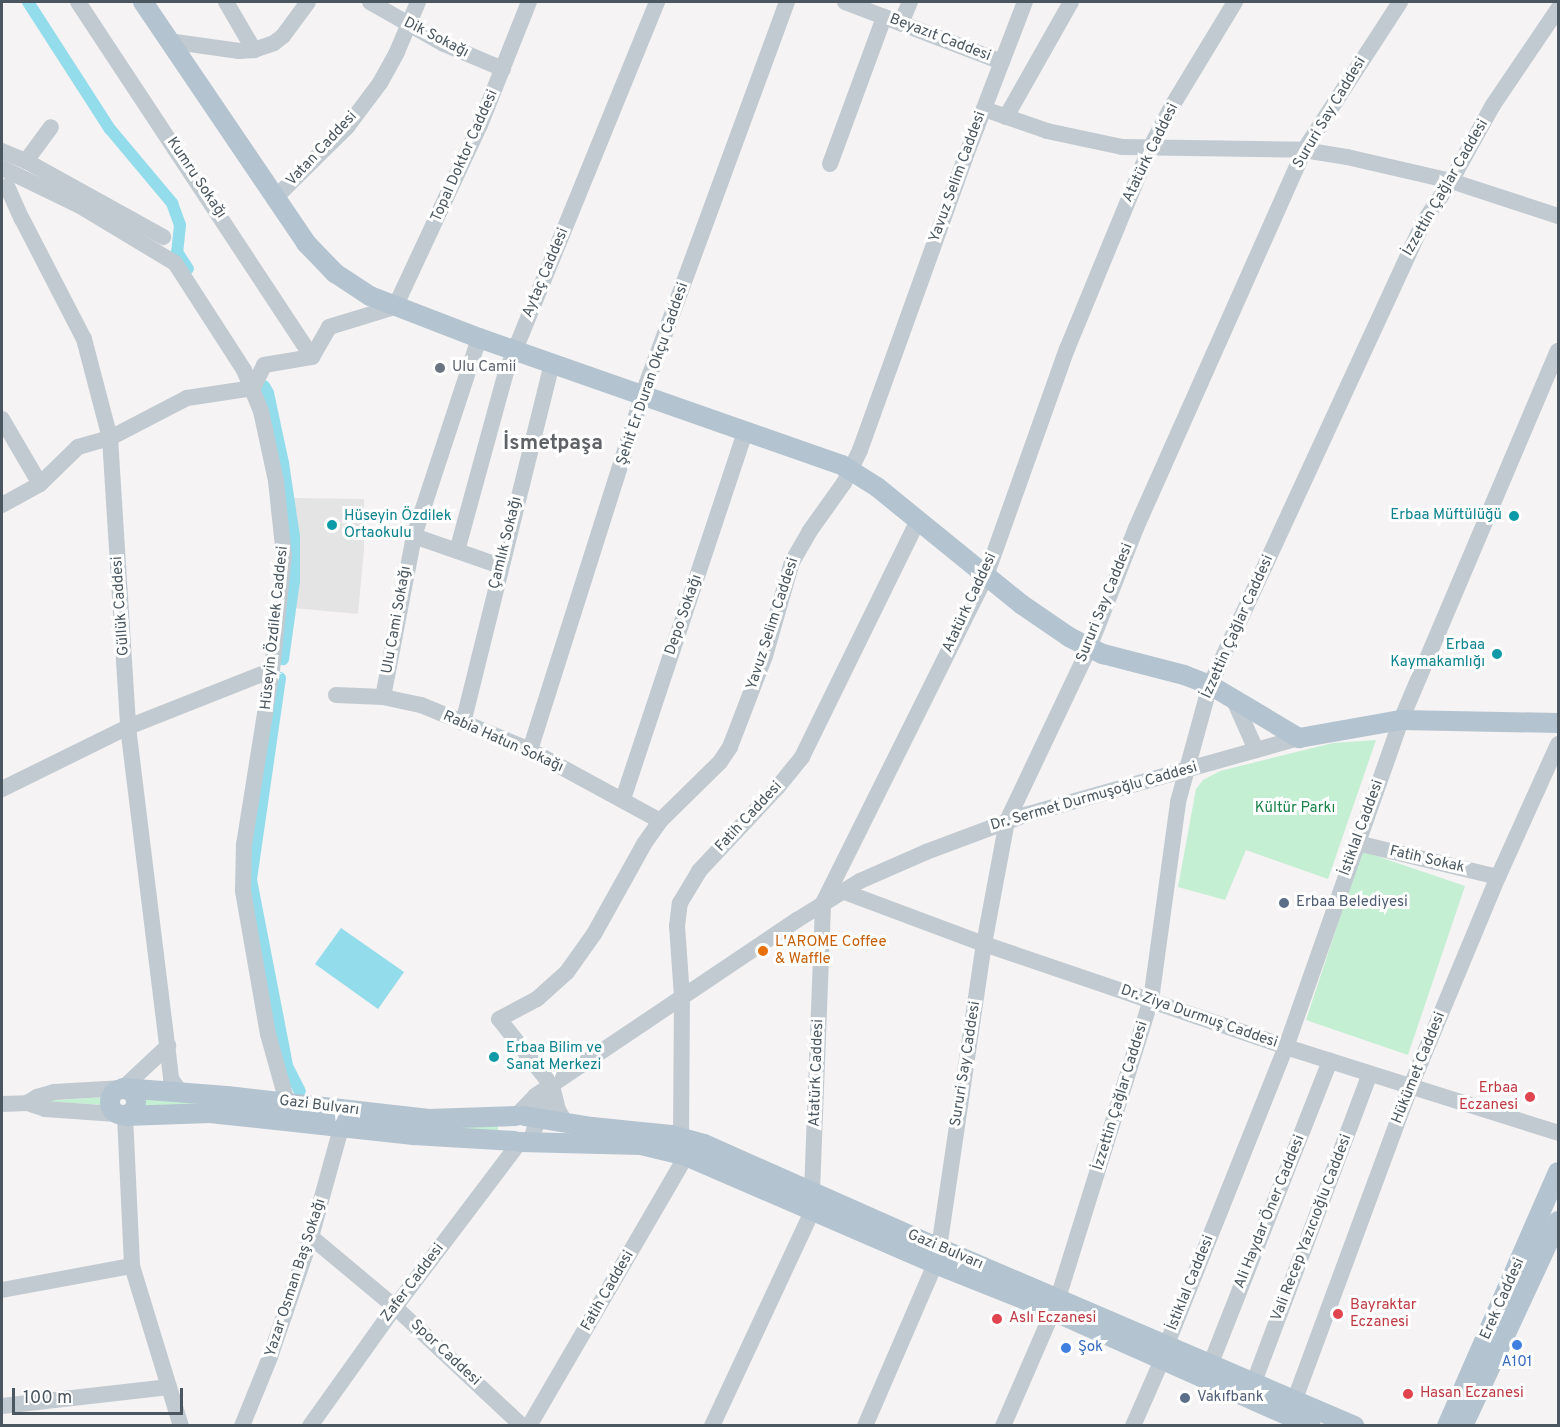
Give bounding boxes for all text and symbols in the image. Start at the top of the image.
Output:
street label: Beyazıt Caddesi [887,10,993,66]
street label: Dik Sokağı [400,14,472,62]
street label: Sururi Say Caddesi [1290,54,1370,172]
street label: Topal Doktor Caddesi [428,87,502,225]
street label: Atatürk Caddesi [1119,101,1183,205]
street label: Vatan Caddesi [283,108,361,190]
street label: Yavuz Selim Caddesi [926,109,990,245]
street label: İzzettin Çağlar Caddesi [1399,116,1493,260]
street label: Kumru Sokağı [162,134,230,222]
street label: Aytaç Caddesi [519,225,573,321]
street label: Şehit Er Duran Okçu Caddesi [613,280,693,468]
place label: Ulu Camii [452,359,516,377]
marker: Ulu Camii [433,361,447,375]
district label: İsmetpaşa [503,431,603,457]
street label: Çamlık Sokağı [486,495,526,591]
place label: Hüseyin Özdilek Ortaokulu [344,507,452,542]
place label: Erbaa Müftülüğü [1390,507,1502,525]
marker: Erbaa Müftülüğü [1507,509,1521,523]
marker: Hüseyin Özdilek Ortaokulu [325,518,339,532]
street label: Sururi Say Caddesi [1073,541,1137,665]
street label: Hüseyin Özdilek Caddesi [257,545,293,711]
street label: Atatürk Caddesi [939,550,1001,656]
street label: İzzettin Çağlar Caddesi [1198,553,1278,701]
street label: Güllük Caddesi [109,555,133,657]
street label: Yavuz Selim Caddesi [743,556,803,692]
street label: Ulu Cami Sokağı [379,565,415,675]
street label: Depo Sokağı [662,572,706,658]
place label: Erbaa Kaymakamlığı [1390,636,1485,671]
marker: Erbaa Kaymakamlığı [1490,647,1504,661]
street label: Rabia Hatun Sokağı [440,707,566,777]
street label: Dr. Sermet Durmuşoğlu Caddesi [989,759,1199,835]
street label: Fatih Caddesi [712,778,786,856]
street label: İstiklal Caddesi [1336,778,1388,878]
park label: Kültür Parkı [1255,800,1335,818]
street label: Fatih Sokak [1388,843,1466,877]
place label: Erbaa Belediyesi [1296,894,1408,912]
marker: Erbaa Belediyesi [1277,896,1291,910]
place label: L'AROME Coffee & Waffle [775,933,887,968]
marker: L'AROME Coffee & Waffle [756,944,770,958]
street label: Dr. Ziya Durmuş Caddesi [1118,982,1280,1052]
street label: Sururi Say Caddesi [947,1000,985,1128]
street label: Hükümet Caddesi [1388,1010,1450,1126]
street label: Atatürk Caddesi [806,1019,828,1127]
street label: İzzettin Çağlar Caddesi [1090,1019,1152,1173]
place label: Erbaa Bilim ve Sanat Merkezi [506,1039,602,1074]
marker: Erbaa Bilim ve Sanat Merkezi [487,1050,501,1064]
place label: Erbaa Eczanesi [1459,1079,1518,1114]
marker: Erbaa Eczanesi [1523,1090,1537,1104]
street label: Gazi Bulvarı [278,1092,360,1120]
street label: Vali Recep Yazıcıoğlu Caddesi [1268,1132,1356,1324]
street label: Ali Haydar Öner Caddesi [1231,1133,1309,1291]
street label: Yazar Osman Baş Sokağı [262,1197,330,1359]
street label: Gazi Bulvarı [904,1226,986,1274]
street label: İstiklal Caddesi [1164,1233,1218,1333]
street label: Zafer Caddesi [378,1240,448,1326]
street label: Fatih Caddesi [578,1248,638,1334]
street label: Erek Caddesi [1477,1255,1529,1343]
place label: Bayraktar Eczanesi [1350,1296,1417,1331]
marker: Bayraktar Eczanesi [1331,1307,1345,1321]
place label: Aslı Eczanesi [1009,1310,1096,1328]
marker: Aslı Eczanesi [990,1312,1004,1326]
street label: Spor Caddesi [406,1316,484,1390]
marker: A101 [1510,1338,1524,1352]
place label: Şok [1078,1339,1103,1357]
marker: Şok [1059,1341,1073,1355]
place label: A101 [1502,1354,1532,1372]
scale bar [15,1376,186,1414]
place label: Hasan Eczanesi [1420,1385,1524,1403]
text: 100 m [23,1387,72,1410]
marker: Hasan Eczanesi [1401,1387,1415,1401]
place label: Vakıfbank [1197,1389,1264,1407]
marker: Vakıfbank [1178,1391,1192,1405]

